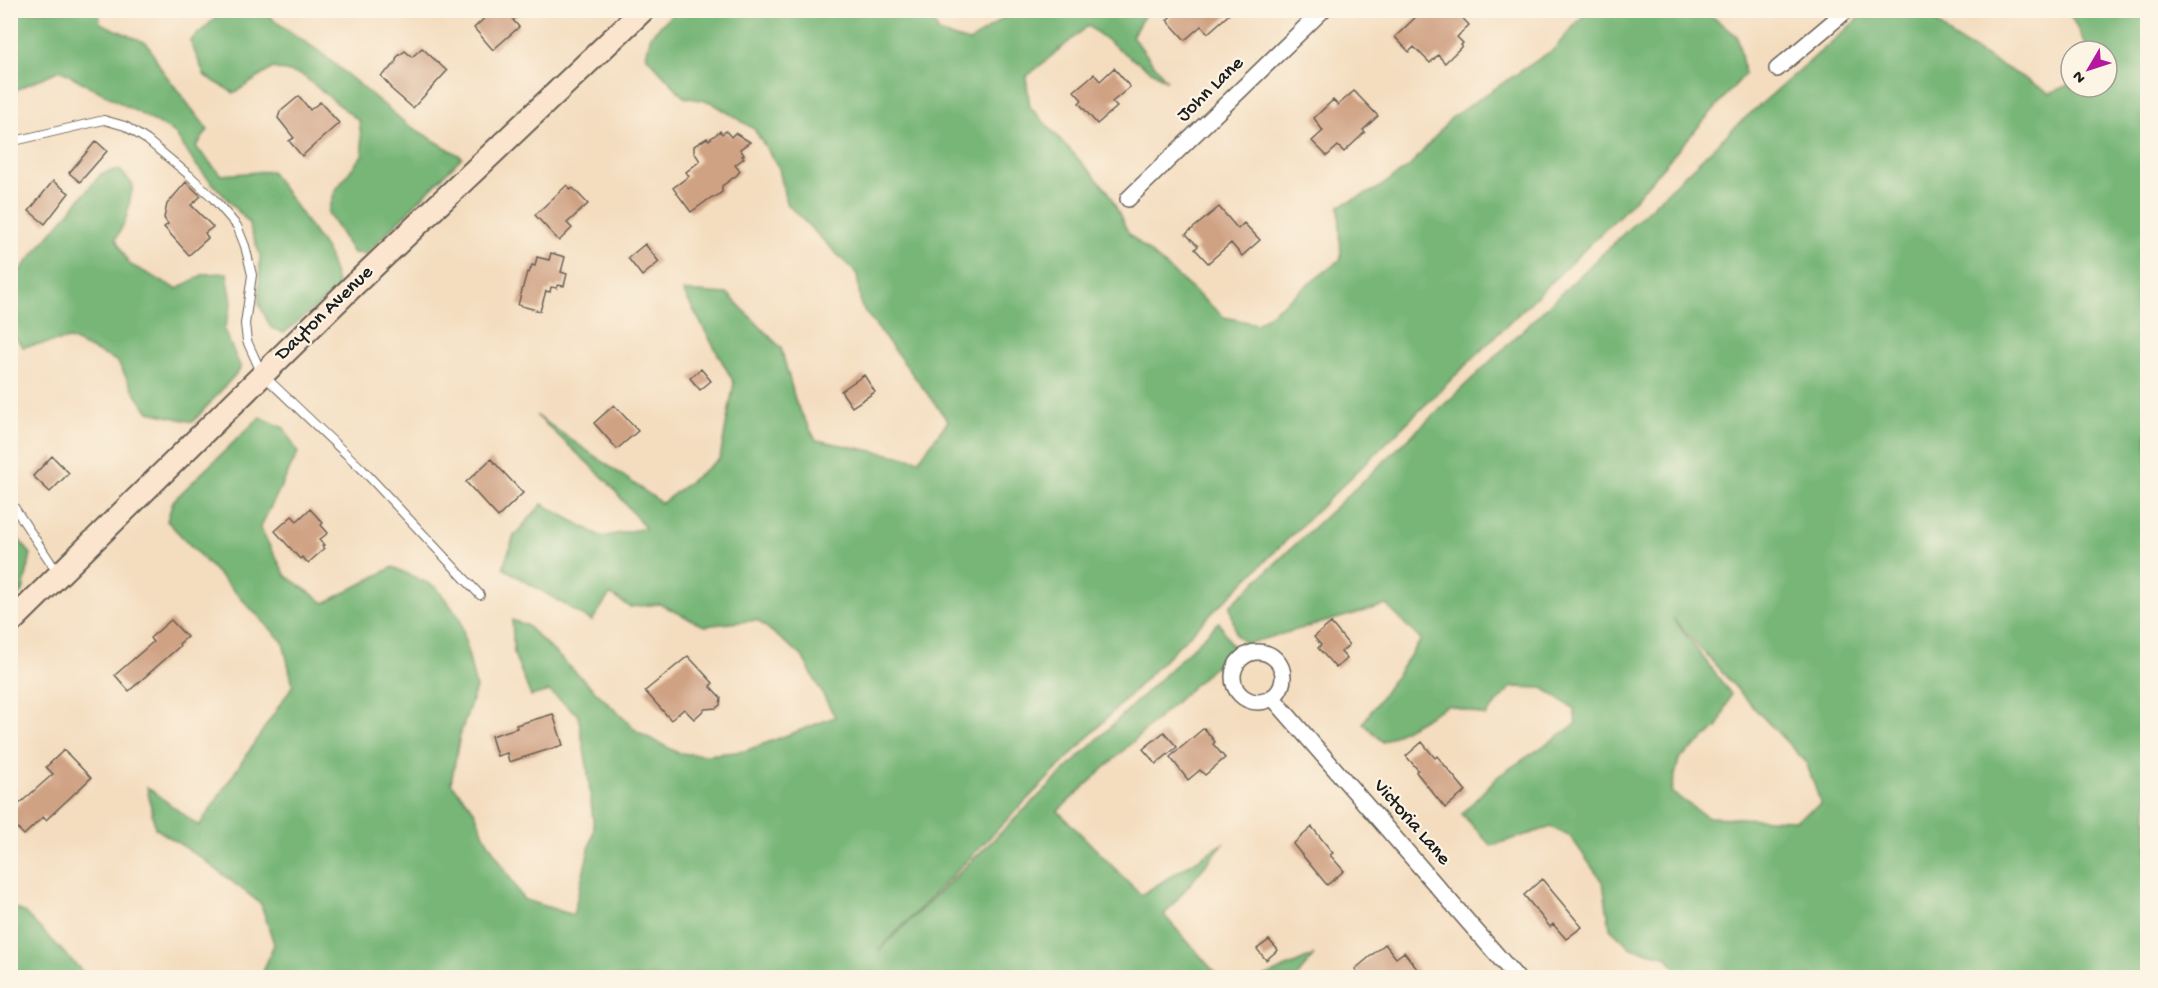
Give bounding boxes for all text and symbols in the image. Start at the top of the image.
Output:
north arrow [2059,39,2119,99]
street label: John Lane [1173,52,1250,128]
text: N [2069,66,2091,86]
street label: Dayton Avenue [270,261,379,368]
street label: Victoria Lane [1367,775,1455,871]

